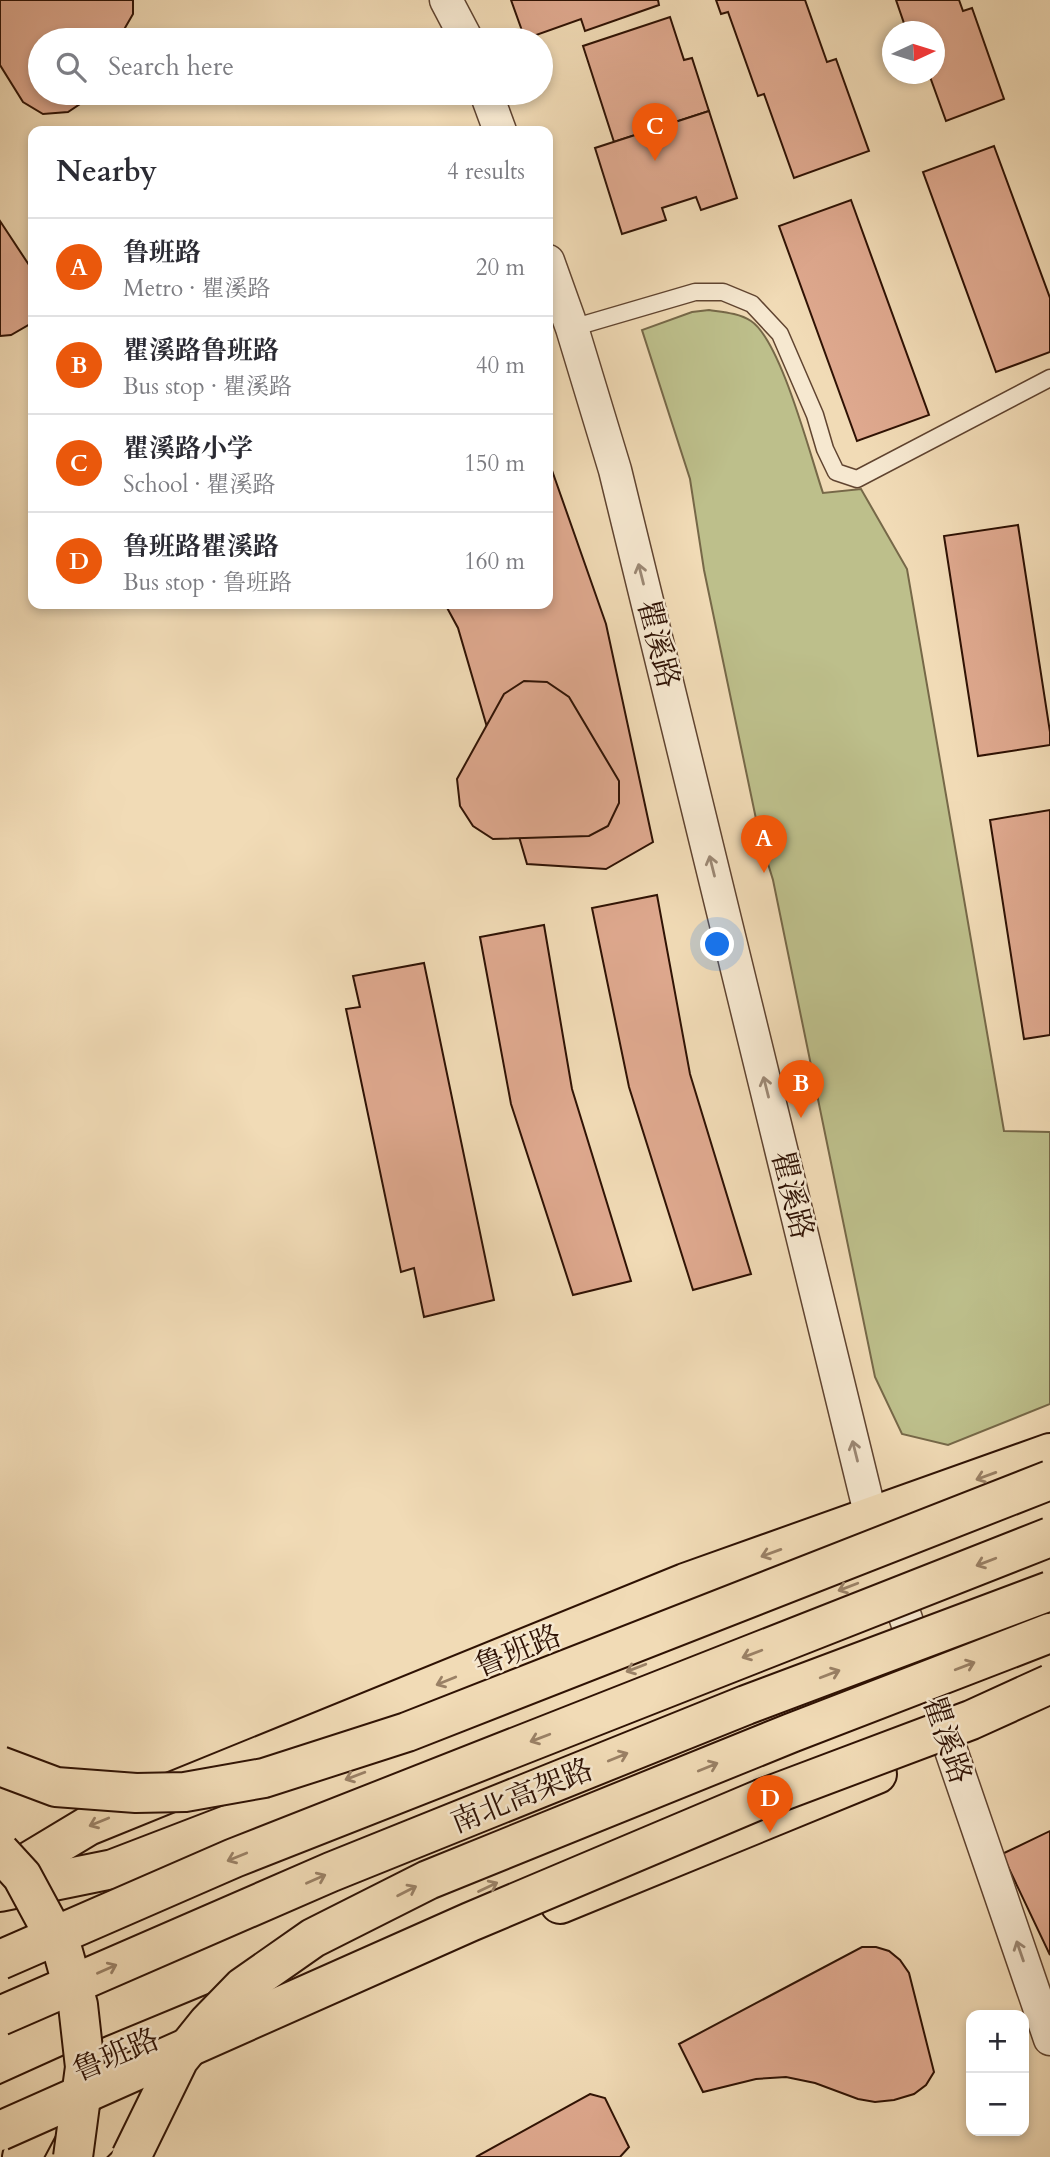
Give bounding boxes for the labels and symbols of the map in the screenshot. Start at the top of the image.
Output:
north arrow [882,21,945,84]
pin: C [632,103,678,161]
one-way arrow [634,563,647,586]
street label: 瞿溪路 [627,595,689,693]
pin: A [741,815,787,873]
one-way arrow [705,855,718,878]
your location [700,927,734,961]
pin: B [778,1060,824,1118]
one-way arrow [759,1076,772,1099]
street label: 瞿溪路 [761,1146,823,1244]
one-way arrow [848,1440,861,1463]
one-way arrow [975,1471,997,1483]
one-way arrow [761,1548,783,1560]
one-way arrow [976,1557,998,1570]
one-way arrow [838,1581,860,1594]
street label: 鲁班路 [469,1615,567,1687]
one-way arrow [742,1649,763,1662]
one-way arrow [954,1658,975,1671]
one-way arrow [626,1663,647,1676]
one-way arrow [818,1667,840,1679]
one-way arrow [435,1675,457,1688]
street label: 瞿溪路 [913,1691,981,1789]
one-way arrow [530,1732,552,1745]
street label: 南北高架路 [445,1749,599,1843]
one-way arrow [607,1750,628,1763]
one-way arrow [696,1759,718,1772]
one-way arrow [345,1771,366,1784]
pin: D [747,1775,793,1833]
one-way arrow [89,1816,110,1829]
one-way arrow [227,1851,249,1864]
one-way arrow [305,1871,326,1884]
one-way arrow [478,1879,499,1892]
one-way arrow [396,1883,417,1897]
one-way arrow [1013,1940,1026,1962]
one-way arrow [96,1962,118,1975]
street label: 鲁班路 [67,2019,165,2091]

